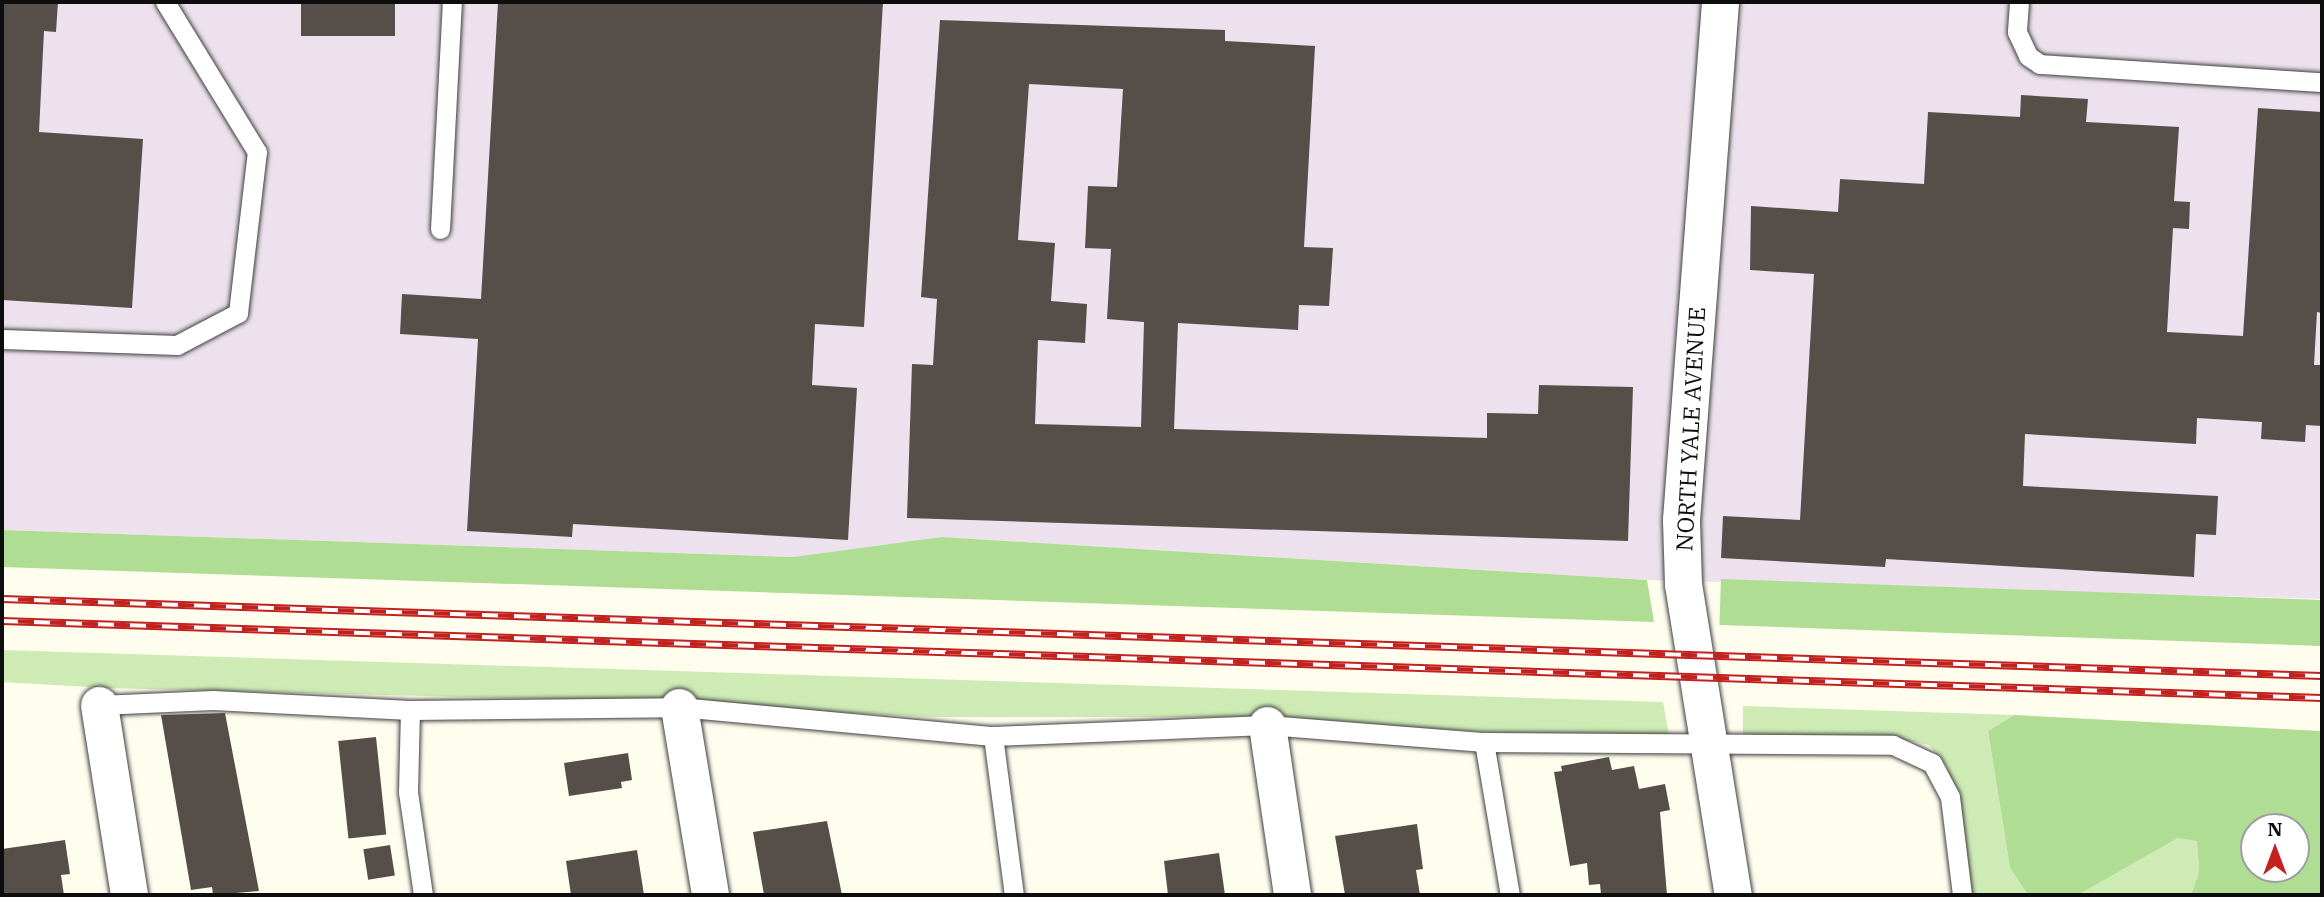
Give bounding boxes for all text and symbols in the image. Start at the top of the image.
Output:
street label: NORTH YALE AVENUE [1670,306,1710,552]
north arrow [2240,813,2310,883]
text: N [2267,817,2283,841]

